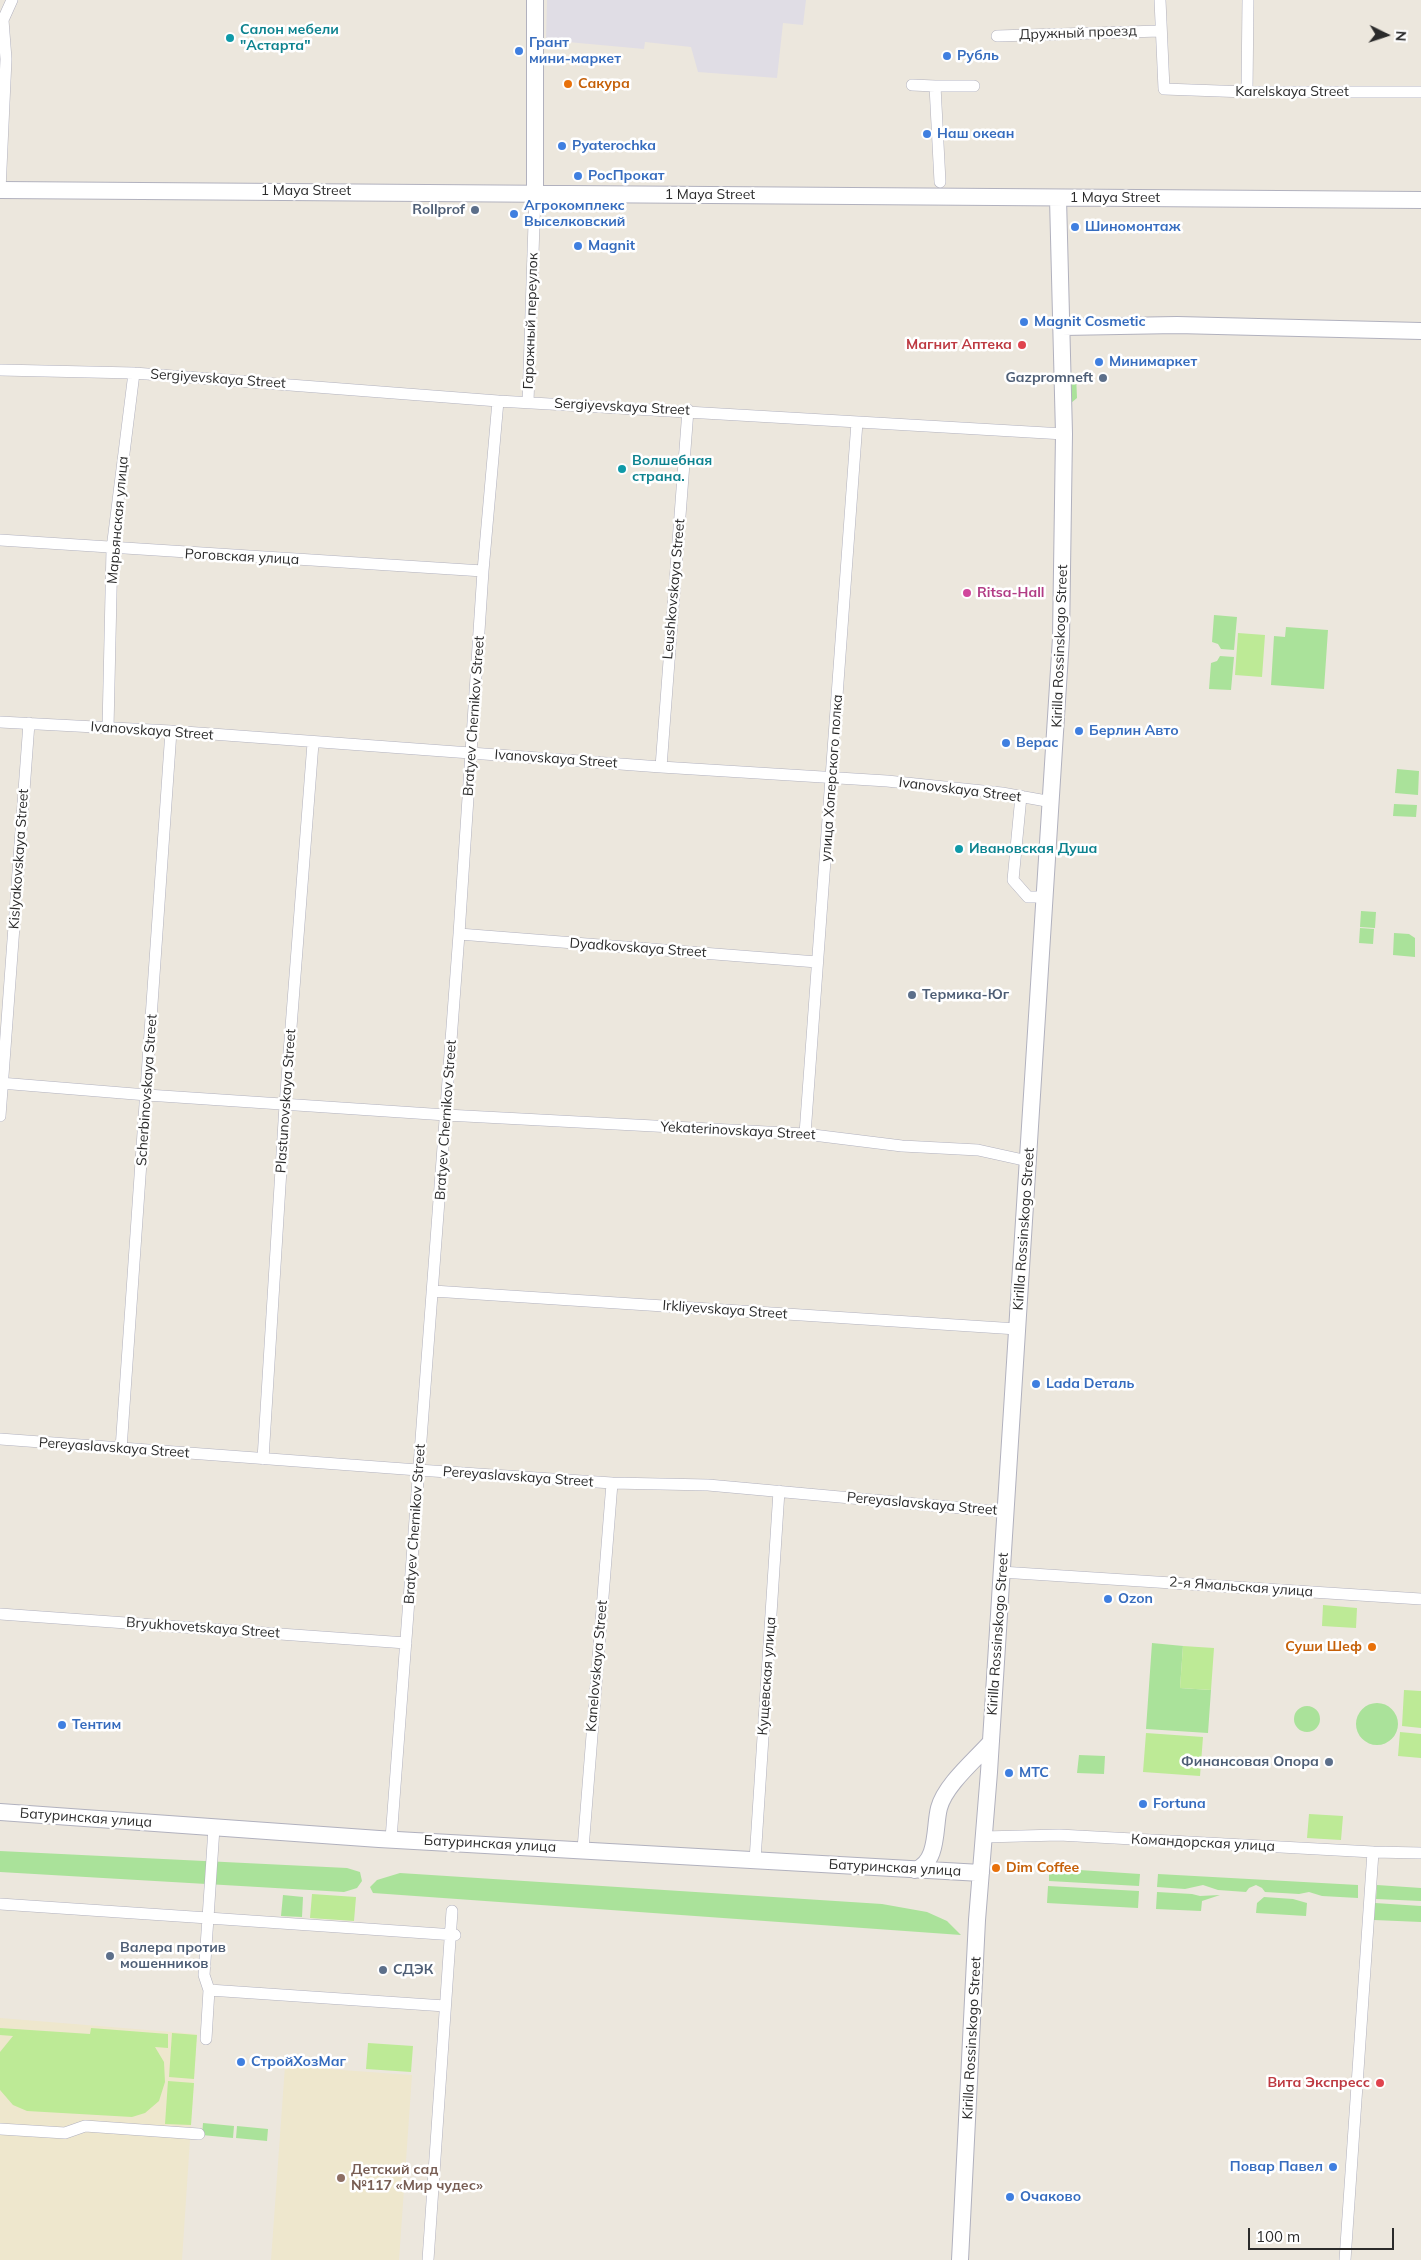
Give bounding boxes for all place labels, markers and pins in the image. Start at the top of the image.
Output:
place label: Салон мебели "Астарта" [240,22,339,54]
marker: Салон мебели "Астарта" [224,32,236,44]
place label: Грант мини-маркет [529,35,621,68]
marker: Грант мини-маркет [513,45,525,57]
place label: Рубль [957,48,999,64]
marker: Рубль [941,50,953,62]
place label: Сакура [578,76,630,92]
marker: Сакура [562,78,574,90]
place label: Наш океан [937,126,1014,142]
marker: Наш океан [921,128,933,140]
place label: Pyaterochka [572,138,656,154]
marker: Pyaterochka [556,140,568,152]
place label: РосПрокат [588,168,665,184]
marker: РосПрокат [572,170,584,182]
place label: Агрокомплекс Выселковский [524,198,625,230]
place label: Rollprof [412,202,465,218]
marker: Rollprof [469,204,481,216]
marker: Агрокомплекс Выселковский [508,208,520,220]
place label: Шиномонтаж [1085,219,1181,235]
marker: Шиномонтаж [1069,221,1081,233]
place label: Magnit [588,238,635,254]
marker: Magnit [572,240,584,252]
place label: Magnit Cosmetic [1034,314,1145,330]
marker: Magnit Cosmetic [1018,316,1030,328]
place label: Магнит Аптека [906,337,1012,353]
marker: Магнит Аптека [1016,339,1028,351]
place label: Минимаркет [1109,354,1197,370]
marker: Минимаркет [1093,356,1105,368]
place label: Gazpromneft [1006,370,1093,386]
marker: Gazpromneft [1097,372,1109,384]
place label: Волшебная страна. [632,453,712,486]
marker: Волшебная страна. [616,463,628,475]
place label: Ritsa-Hall [977,585,1044,601]
marker: Ritsa-Hall [961,587,973,599]
place label: Берлин Авто [1089,723,1179,739]
marker: Берлин Авто [1073,725,1085,737]
place label: Верас [1016,735,1059,751]
marker: Верас [1000,737,1012,749]
place label: Ивановская Душа [969,841,1097,857]
marker: Ивановская Душа [953,843,965,855]
place label: Термика-Юг [922,987,1009,1003]
marker: Термика-Юг [906,989,918,1001]
place label: Lada Dеталь [1046,1376,1134,1392]
marker: Lada Dеталь [1030,1378,1042,1390]
place label: Ozon [1118,1591,1153,1607]
marker: Ozon [1102,1593,1114,1605]
place label: Суши Шеф [1285,1639,1362,1655]
marker: Суши Шеф [1366,1641,1378,1653]
place label: Тентим [72,1717,121,1733]
marker: Тентим [56,1719,68,1731]
place label: Финансовая Опора [1181,1754,1319,1770]
marker: Финансовая Опора [1323,1756,1335,1768]
place label: МТС [1019,1765,1049,1781]
marker: МТС [1003,1767,1015,1779]
place label: Fortuna [1153,1796,1206,1812]
marker: Fortuna [1137,1798,1149,1810]
place label: Dim Coffee [1006,1860,1079,1876]
marker: Dim Coffee [990,1862,1002,1874]
place label: Валера против мошенников [120,1940,226,1972]
marker: Валера против мошенников [104,1950,116,1962]
place label: СДЭК [393,1962,434,1978]
marker: СДЭК [377,1964,389,1976]
place label: СтройХозМаг [251,2054,346,2070]
marker: СтройХозМаг [235,2056,247,2068]
place label: Вита Экспресс [1267,2075,1370,2091]
marker: Вита Экспресс [1374,2077,1386,2089]
place label: Повар Павел [1230,2159,1323,2175]
marker: Повар Павел [1327,2161,1339,2173]
place label: Детский сад №117 «Мир чудес» [351,2162,483,2194]
marker: Детский сад №117 «Мир чудес» [335,2172,347,2184]
place label: Очаково [1020,2189,1081,2205]
marker: Очаково [1004,2191,1016,2203]

